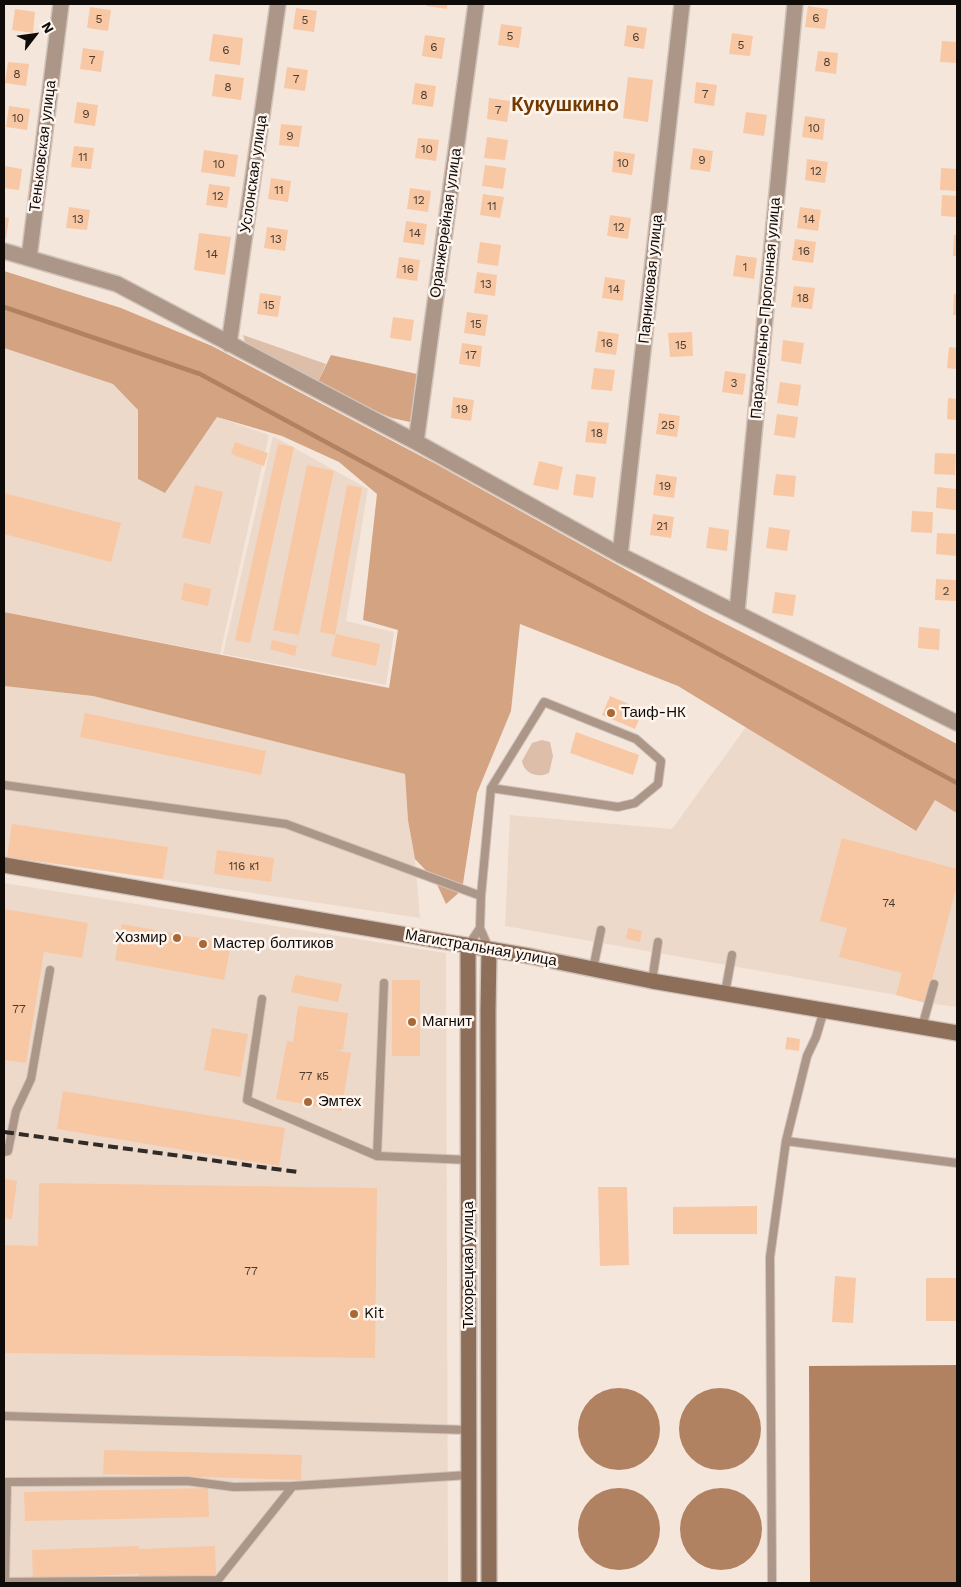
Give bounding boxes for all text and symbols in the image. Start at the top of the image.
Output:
north arrow [10,10,60,60]
house number: 6 [812,11,820,25]
house number: 5 [96,12,102,26]
house number: 5 [302,13,308,27]
text: N [38,19,58,36]
house number: 5 [507,29,513,43]
house number: 6 [632,30,640,44]
house number: 5 [738,38,744,52]
house number: 6 [430,40,438,54]
house number: 6 [222,43,230,57]
house number: 7 [89,53,95,67]
house number: 8 [823,55,831,69]
house number: 8 [13,67,21,81]
house number: 7 [293,72,299,86]
street label: Теньковская улица [26,79,60,213]
house number: 8 [224,80,232,94]
house number: 7 [702,87,708,101]
house number: 8 [420,88,428,102]
district label: Кукушкино [511,93,619,117]
house number: 7 [495,103,501,117]
house number: 9 [82,107,90,121]
house number: 10 [12,111,24,125]
street label: Услонская улица [237,114,271,234]
house number: 10 [808,121,820,135]
house number: 9 [286,129,294,143]
house number: 10 [421,142,433,156]
street label: Оранжерейная улица [427,147,465,299]
house number: 11 [78,150,88,164]
house number: 9 [698,153,706,167]
house number: 10 [617,156,629,170]
house number: 10 [213,157,225,171]
house number: 12 [810,164,822,178]
house number: 11 [274,183,284,197]
house number: 12 [212,189,224,203]
house number: 12 [413,193,425,207]
street label: Параллельно-Прогонная улица [747,196,785,420]
house number: 11 [487,199,497,213]
house number: 13 [72,212,84,226]
house number: 14 [803,212,815,226]
street label: Парниковая улица [635,214,667,344]
house number: 12 [613,220,625,234]
house number: 14 [409,226,421,240]
house number: 13 [270,232,282,246]
house number: 16 [798,244,810,258]
house number: 14 [206,247,218,261]
house number: 1 [743,260,747,274]
house number: 16 [402,262,414,276]
house number: 13 [480,277,492,291]
house number: 14 [608,282,620,296]
house number: 18 [797,291,809,305]
house number: 15 [263,298,275,312]
house number: 15 [470,317,482,331]
house number: 16 [601,336,613,350]
house number: 15 [675,338,687,352]
house number: 17 [465,348,477,362]
house number: 3 [731,376,737,390]
house number: 19 [456,402,468,416]
house number: 25 [661,418,675,432]
house number: 18 [591,426,603,440]
house number: 19 [659,479,671,493]
house number: 21 [656,519,668,533]
house number: 2 [943,584,949,598]
place label: Таиф-НК [621,704,686,722]
marker: Таиф-НК [605,707,617,719]
house number: 116 к1 [229,859,259,873]
house number: 74 [882,896,896,910]
street label: Магистральная улица [404,926,558,970]
place label: Хозмир [115,929,167,947]
marker: Хозмир [171,932,183,944]
place label: Мастер болтиков [213,935,334,953]
marker: Мастер болтиков [197,938,209,950]
house number: 77 [12,1002,26,1016]
place label: Магнит [422,1013,472,1031]
marker: Магнит [406,1016,418,1028]
house number: 77 к5 [299,1069,329,1083]
place label: Эмтех [318,1093,361,1111]
marker: Эмтех [302,1096,314,1108]
street label: Тихорецкая улица [460,1201,478,1329]
house number: 77 [244,1264,258,1278]
place label: Kit [364,1305,384,1323]
marker: Kit [348,1308,360,1320]

